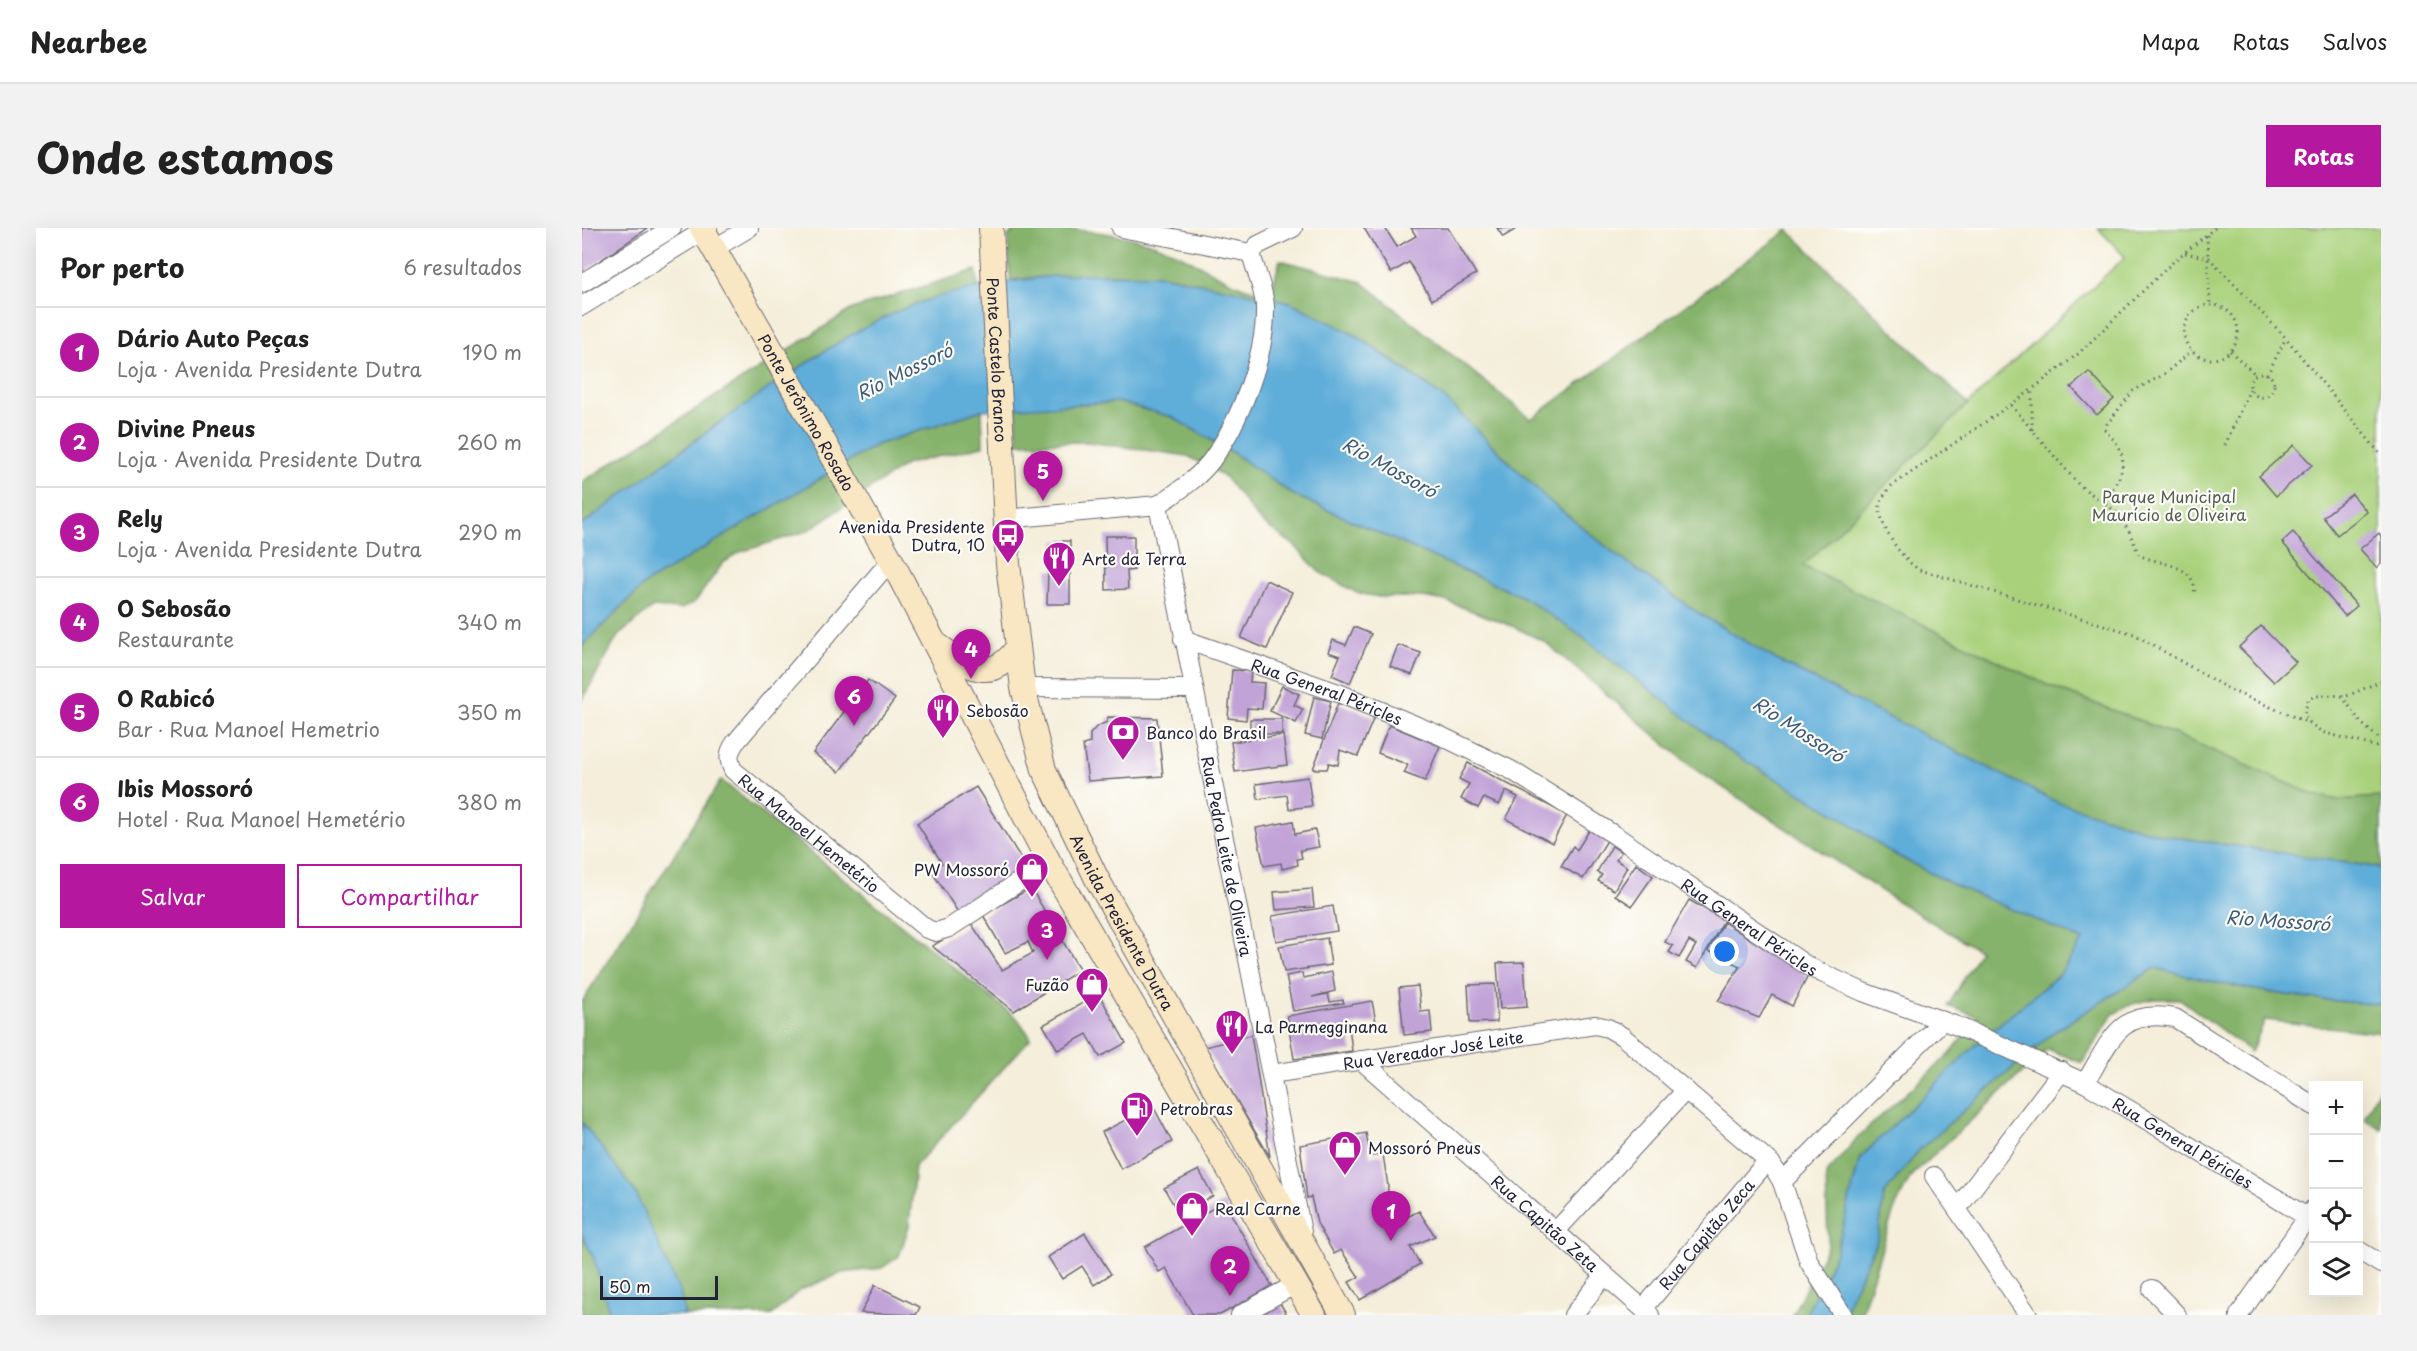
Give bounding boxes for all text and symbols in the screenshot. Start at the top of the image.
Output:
text: Nearbee [30,20,147,63]
text: Mapa [2142,25,2199,57]
text: Rotas [2232,25,2289,57]
text: Salvos [2322,25,2387,57]
text: Onde estamos [36,125,334,188]
button: Rotas [2266,125,2381,187]
text: Por perto [60,248,184,287]
text: 6 resultados [403,252,522,282]
street label: Ponte Castelo Branco [982,277,1014,443]
text: Dário Auto Peças [117,321,309,354]
street label: Ponte Jerônimo Rosado [753,329,861,495]
water label: Rio Mossoró [851,335,958,406]
text: 1 [75,337,84,367]
text: 190 m [463,337,522,367]
text: Loja · Avenida Presidente Dutra [117,354,422,384]
text: Divine Pneus [117,411,255,444]
text: 2 [72,427,87,457]
text: 260 m [457,427,522,457]
water label: Rio Mossoró [1338,430,1444,505]
text: Loja · Avenida Presidente Dutra [117,444,422,474]
pin: 5 [1024,452,1062,501]
park label: Parque Municipal Maurício de Oliveira [2092,484,2246,526]
text: Rely [117,501,163,534]
place label: Avenida Presidente Dutra, 10 [839,514,985,556]
text: 3 [73,517,86,547]
text: 290 m [458,517,522,547]
bus stop icon: Avenida Presidente Dutra, 10 [990,517,1026,564]
text: Loja · Avenida Presidente Dutra [117,534,422,564]
restaurant icon: Arte da Terra [1041,540,1077,587]
place label: Arte da Terra [1082,546,1186,570]
text: O Sebosão [117,591,231,624]
text: 4 [73,607,86,637]
text: 340 m [457,607,522,637]
text: Restaurante [117,624,234,654]
pin: 4 [952,630,990,679]
street label: Rua General Péricles [1248,652,1406,730]
pin: 6 [834,676,874,726]
text: O Rabicó [117,681,215,714]
water label: Rio Mossoró [1748,689,1852,770]
restaurant icon: Sebosão [925,692,961,739]
text: 5 [73,697,86,727]
text: 350 m [457,697,522,727]
place label: Sebosão [966,698,1029,722]
text: Bar · Rua Manoel Hemetrio [117,714,380,744]
bank icon: Banco do Brasil [1105,714,1141,761]
place label: Banco do Brasil [1146,720,1266,744]
street label: Rua Pedro Leite de Oliveira [1196,754,1259,958]
street label: Rua Manoel Hemetério [734,767,885,898]
text: Ibis Mossoró [117,771,253,804]
text: 6 [72,787,87,817]
text: 380 m [456,787,522,817]
text: Hotel · Rua Manoel Hemetério [117,804,405,834]
street label: Avenida Presidente Dutra [1065,830,1181,1015]
shop icon: PW Mossoró [1014,851,1050,898]
place label: PW Mossoró [914,857,1009,881]
button: Salvar [60,864,285,928]
button: Compartilhar [297,864,522,928]
street label: Rua General Péricles [1677,872,1821,981]
water label: Rio Mossoró [2225,903,2333,937]
pin: 3 [1028,910,1066,960]
your location [1710,937,1739,966]
shop icon: Fuzão [1074,966,1110,1013]
place label: Fuzão [1025,972,1069,996]
restaurant icon: La Parmegginana [1214,1008,1250,1055]
place label: La Parmegginana [1255,1014,1388,1038]
street label: Rua Vereador José Leite [1341,1024,1525,1075]
map controls [2309,1081,2363,1297]
button: + [2309,1081,2363,1135]
fuel station icon: Petrobras [1119,1090,1155,1137]
street label: Rua General Péricles [2109,1091,2258,1194]
place label: Petrobras [1160,1096,1233,1120]
shop icon: Mossoró Pneus [1327,1129,1363,1176]
place label: Mossoró Pneus [1368,1135,1481,1159]
button: − [2309,1135,2363,1189]
street label: Rua Capitão Zeta [1486,1169,1604,1277]
street label: Rua Capitão Zeca [1652,1173,1760,1294]
button: locate [2309,1189,2363,1243]
shop icon: Real Carne [1174,1190,1210,1237]
pin: 1 [1372,1192,1410,1241]
place label: Real Carne [1215,1196,1301,1220]
button: layers [2309,1243,2363,1297]
pin: 2 [1210,1246,1250,1296]
scale bar [600,1273,718,1300]
text: 50 m [609,1274,650,1298]

